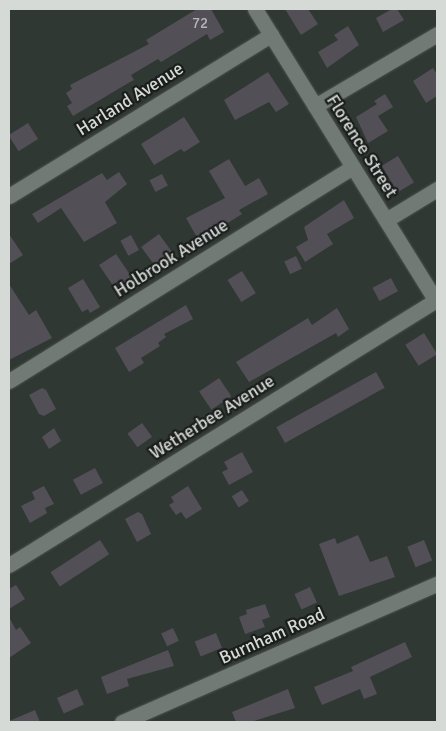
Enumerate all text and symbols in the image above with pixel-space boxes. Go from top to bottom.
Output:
house number: 72 [192,15,208,33]
street label: Harland Avenue [73,58,187,140]
street label: Florence Street [322,91,402,201]
street label: Holbrook Avenue [110,214,232,302]
street label: Wetherbee Avenue [146,370,278,464]
street label: Burnham Road [216,603,328,669]

